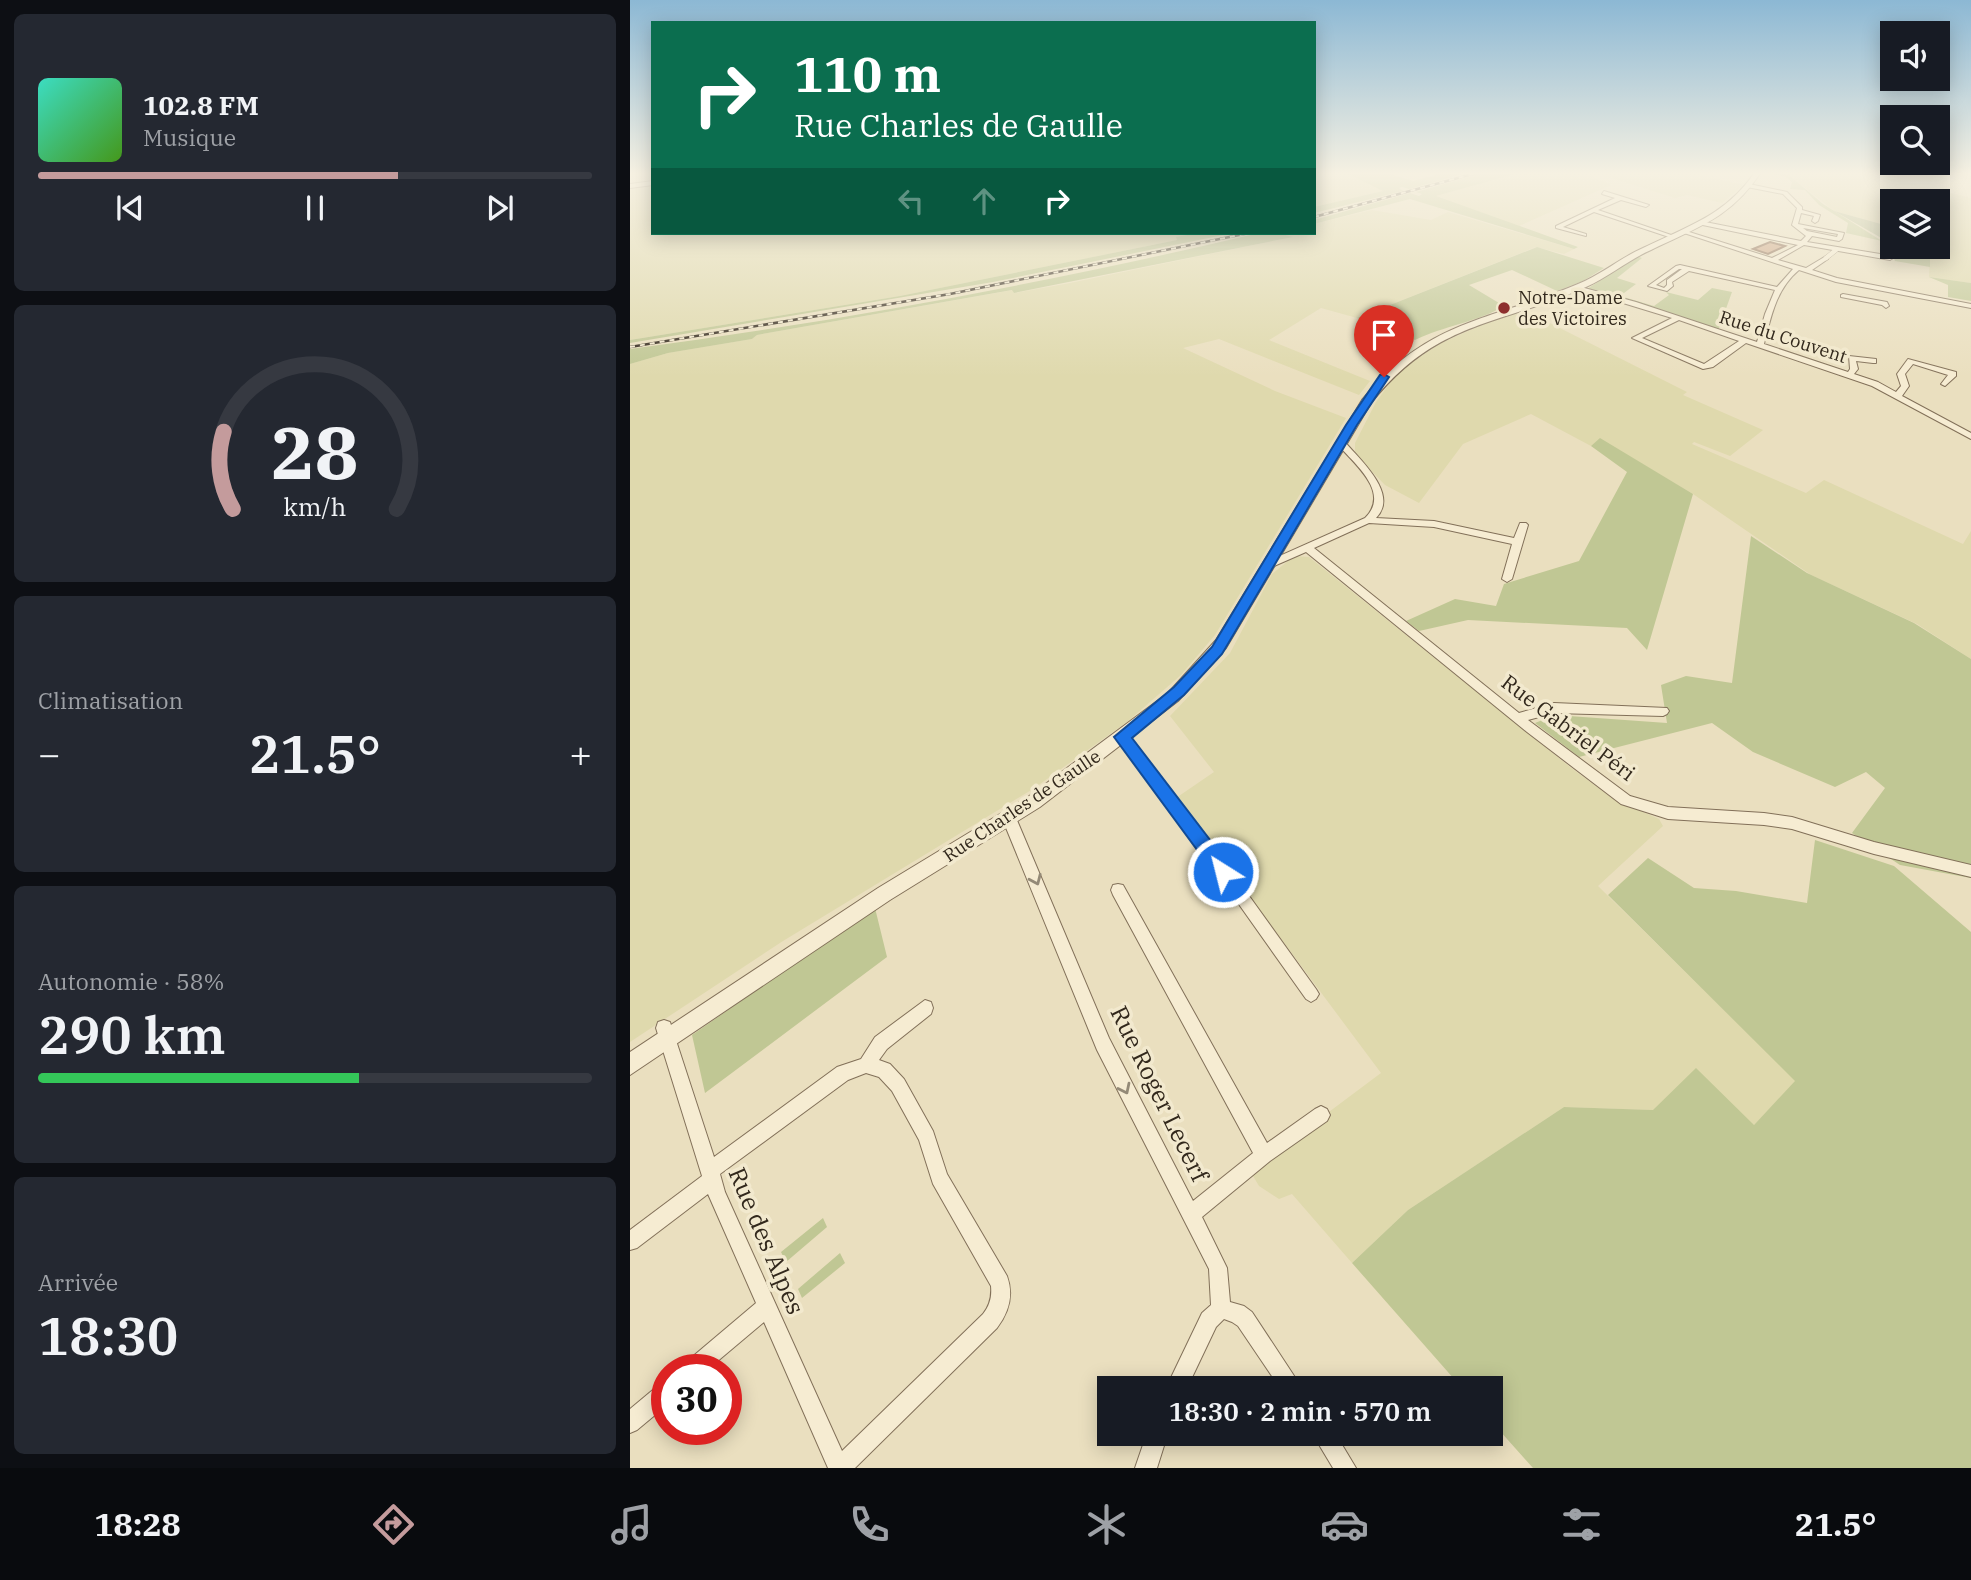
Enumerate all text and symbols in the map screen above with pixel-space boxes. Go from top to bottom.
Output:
map controls [1880,21,1950,259]
button: sound [1880,21,1950,91]
text: 110 m [794,42,941,105]
icon: right [679,49,770,140]
text: 102.8 FM [143,88,259,122]
text: Rue Charles de Gaulle [794,104,1123,146]
button: search [1880,105,1950,175]
text: Musique [143,122,236,152]
icon: left [892,182,930,220]
icon: ahead [965,182,1003,220]
icon: right [1038,182,1076,220]
icon: previous [111,189,149,227]
icon: pause [296,189,334,227]
icon: next [481,189,519,227]
button: layers [1880,189,1950,259]
place label: Notre-Dame des Victoires [1518,286,1627,330]
marker: Notre-Dame des Victoires [1496,300,1512,316]
pin [1354,305,1414,377]
street label: Rue du Couvent [1716,305,1850,368]
icon: arrive [1365,316,1403,354]
text: 28 [271,405,359,500]
text: km/h [283,490,347,523]
street label: Rue Gabriel Péri [1496,668,1641,787]
text: Climatisation [38,685,183,715]
text: 21.5° [249,720,381,787]
text: − [38,729,61,778]
text: + [569,729,592,778]
street label: Rue Charles de Gaulle [939,744,1105,867]
position arrow [1186,835,1260,909]
one-way arrow [1028,873,1042,885]
text: Autonomie · 58% [38,966,225,996]
street label: Rue Roger Lecerf [1103,1000,1217,1188]
text: 290 km [38,1001,226,1068]
one-way arrow [1117,1082,1131,1094]
street label: Rue des Alpes [722,1162,812,1319]
text: Arrivée [38,1267,118,1297]
text: 18:30 [38,1302,178,1369]
speed limit sign: 30 [651,1354,742,1445]
text: 18:30 · 2 min · 570 m [1169,1394,1431,1428]
icon: directions [369,1500,418,1549]
icon: music [607,1500,656,1549]
icon: phone [845,1500,894,1549]
icon: climate [1082,1500,1131,1549]
icon: car [1320,1500,1369,1549]
icon: filters [1557,1500,1606,1549]
text: 18:28 [94,1503,181,1545]
text: 21.5° [1795,1503,1877,1545]

